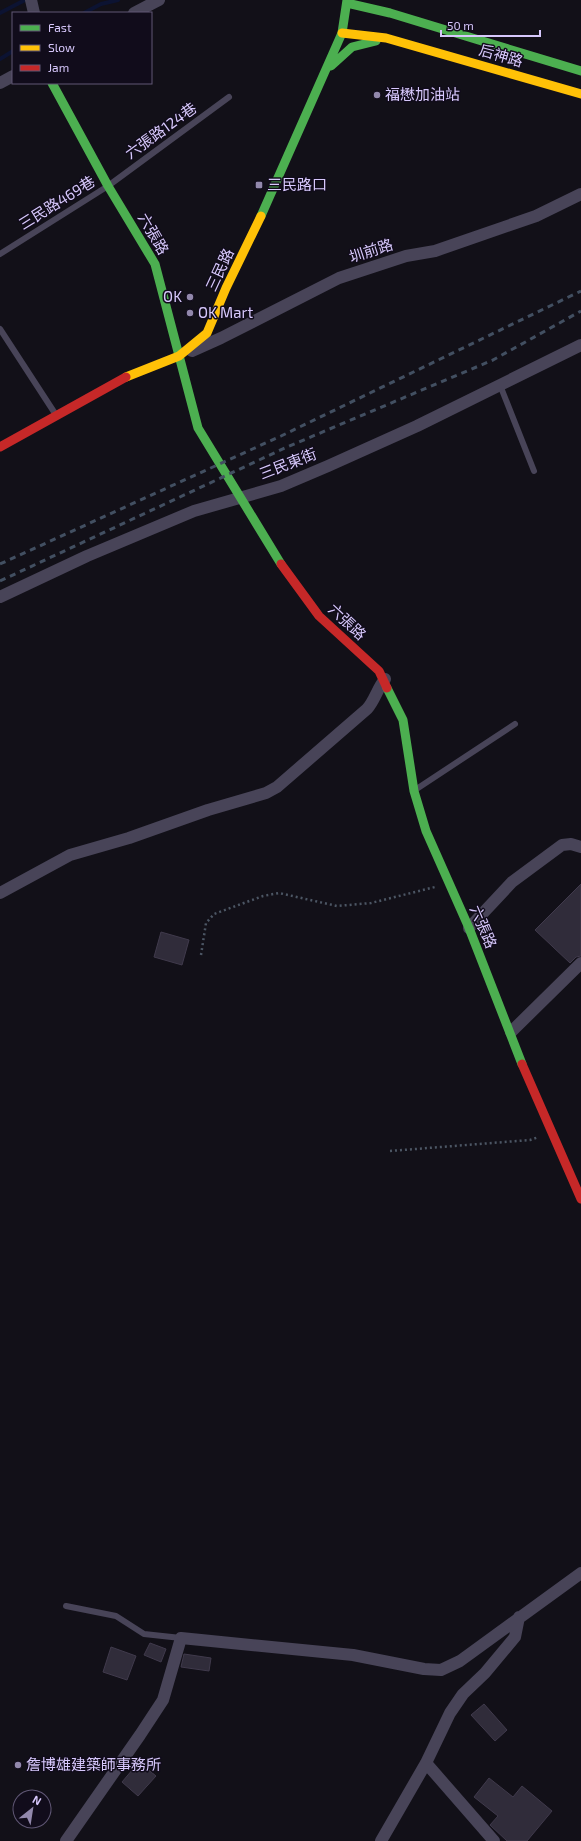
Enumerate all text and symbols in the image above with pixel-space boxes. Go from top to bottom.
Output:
legend [12,12,152,84]
scale bar [441,12,540,38]
text: 50 m [447,18,474,32]
text: Fast [48,20,72,34]
text: Slow [48,40,75,54]
street label: 后神路 [477,40,525,70]
text: Jam [48,60,69,74]
place label: 福懋加油站 [385,85,460,103]
marker: 福懋加油站 [372,90,382,100]
street label: 六張路124巷 [121,98,200,162]
street label: 三民路469巷 [15,172,98,233]
place label: 三民路口 [267,175,327,193]
marker: 三民路口 [254,180,264,190]
street label: 六張路 [135,210,173,257]
street label: 圳前路 [347,235,395,266]
street label: 三民路 [201,245,237,294]
place label: OK [163,287,182,305]
marker: OK [185,292,195,302]
place label: OK Mart [198,303,253,321]
marker: OK Mart [185,308,195,318]
street label: 三民東街 [256,444,319,482]
street label: 六張路 [325,599,370,643]
street label: 六張路 [467,902,501,951]
place label: 詹博雄建築師事務所 [26,1755,161,1773]
marker: 詹博雄建築師事務所 [13,1760,23,1770]
north arrow [12,1789,52,1829]
text: N [31,1792,44,1808]

